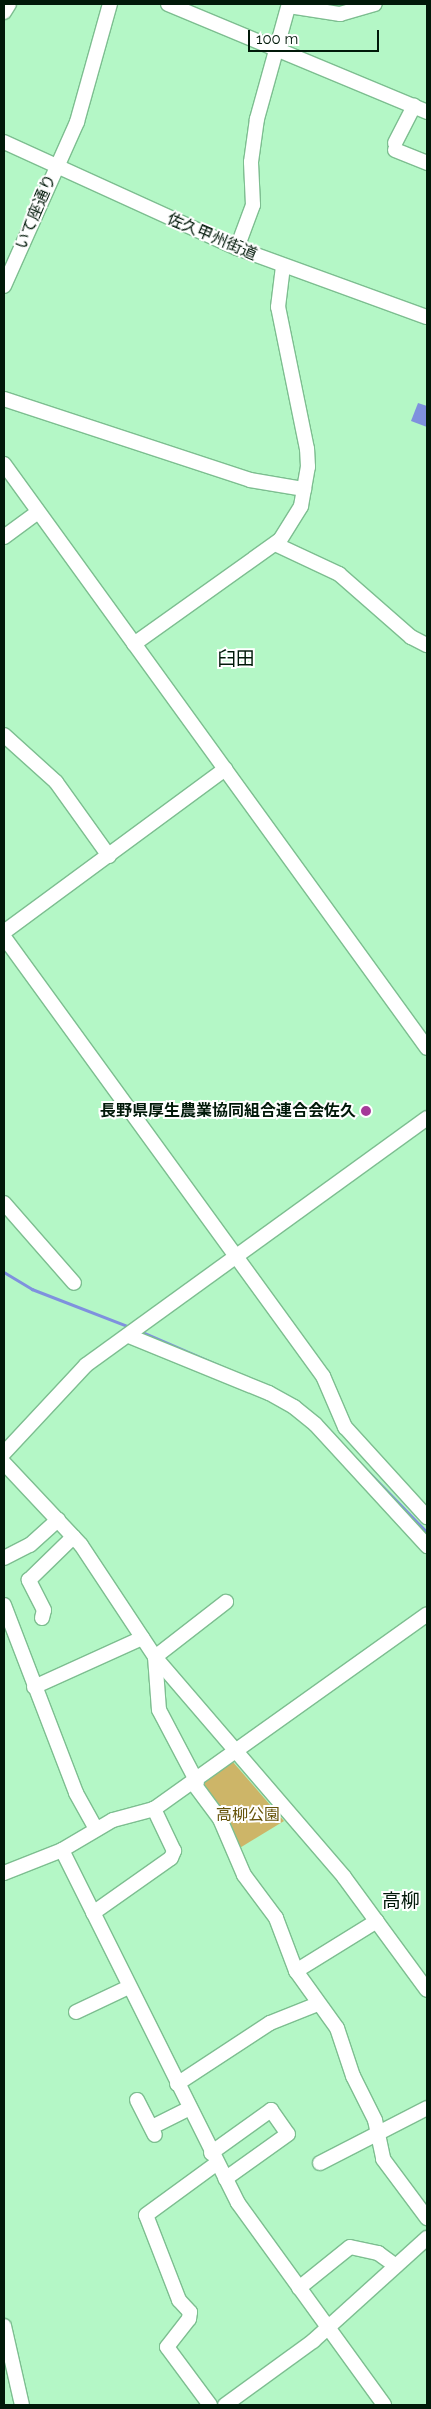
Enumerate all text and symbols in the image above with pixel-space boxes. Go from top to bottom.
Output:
scale bar [251,20,382,52]
text: 100 m [256,30,298,48]
street label: いて座通り [12,171,60,253]
street label: 佐久甲州街道 [164,209,260,265]
district label: 臼田 [217,648,255,670]
place label: 長野県厚生農業協同組合連合会佐久 [100,1101,356,1121]
marker: 長野県厚生農業協同組合連合会佐久 [360,1105,372,1117]
park label: 高柳公園 [216,1805,280,1825]
district label: 高柳 [382,1890,420,1912]

